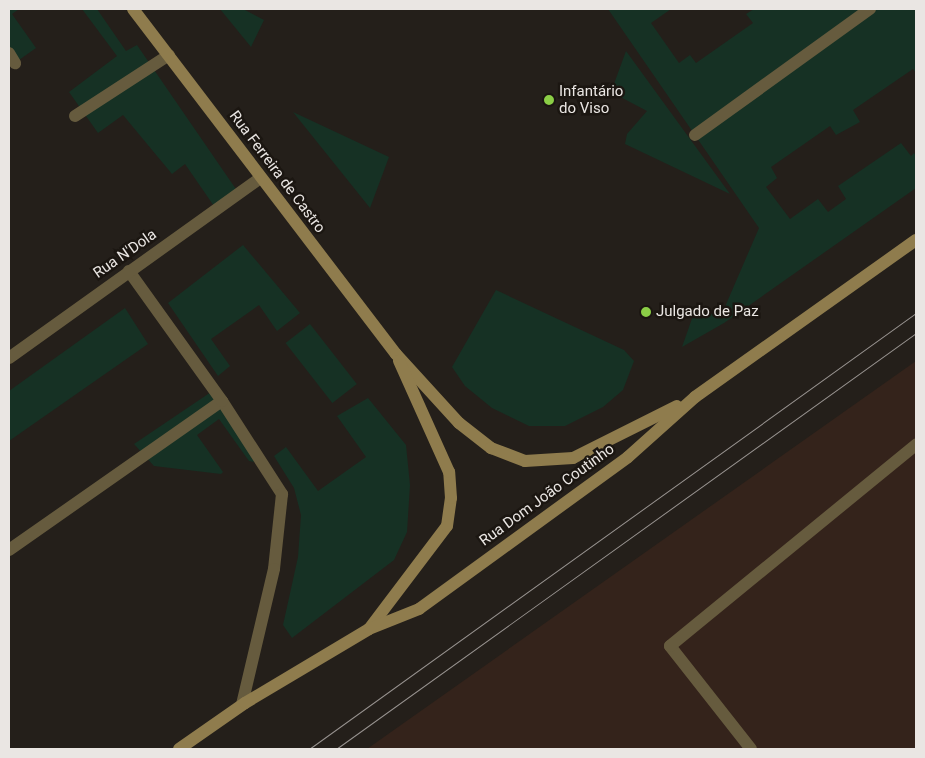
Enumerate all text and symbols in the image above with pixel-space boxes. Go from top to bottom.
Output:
place label: Infantário do Viso [559,82,623,117]
marker: Infantário do Viso [543,94,555,106]
street label: Rua Ferreira de Castro [225,107,329,237]
street label: Rua N'Dola [90,226,160,282]
place label: Julgado de Paz [656,303,759,321]
marker: Julgado de Paz [640,306,652,318]
street label: Rua Dom João Coutinho [476,440,618,550]

